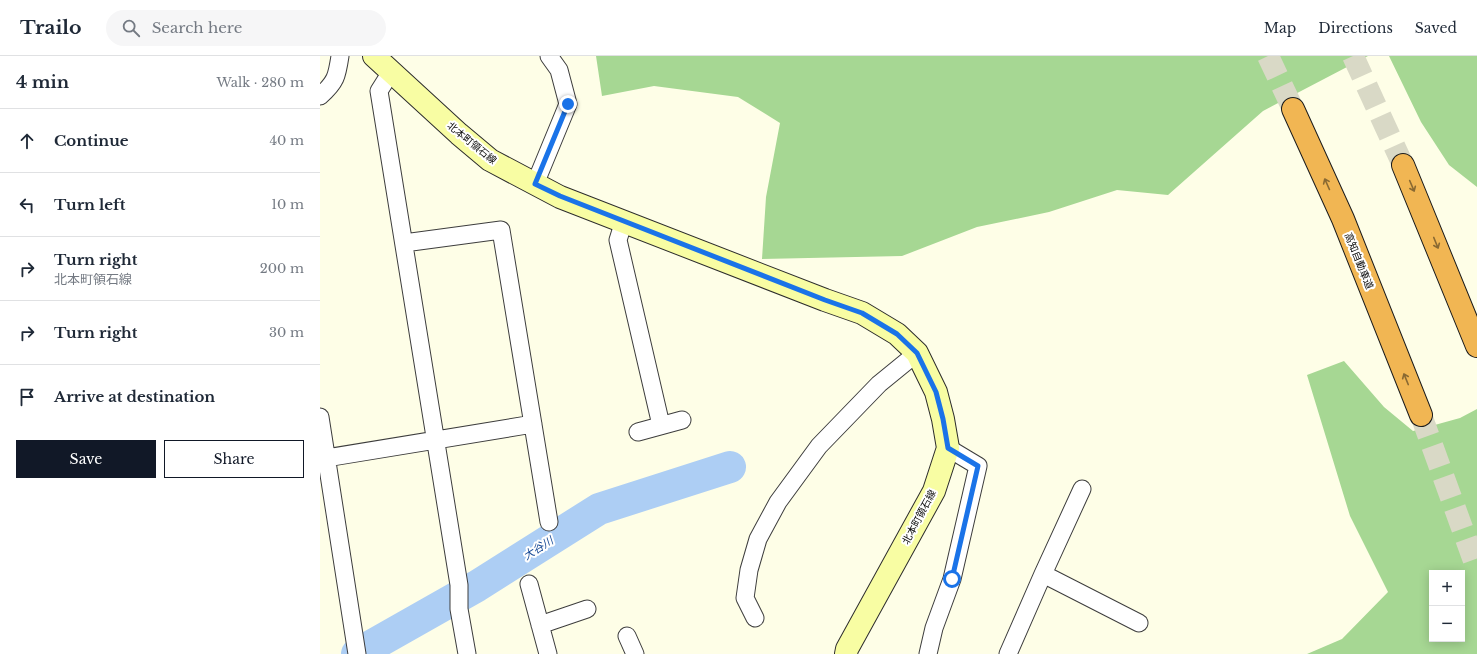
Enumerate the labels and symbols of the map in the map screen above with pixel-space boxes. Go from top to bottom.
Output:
route end [559,95,577,113]
street label: 北本町領石線 [445,119,499,167]
one-way arrow [1322,178,1330,190]
one-way arrow [1409,180,1416,192]
street label: 高知自動車道 [1342,231,1376,291]
one-way arrow [1432,237,1440,249]
one-way arrow [1402,373,1410,385]
street label: 北本町領石線 [899,487,939,547]
water label: 大谷川 [520,533,557,563]
route start [943,570,961,588]

